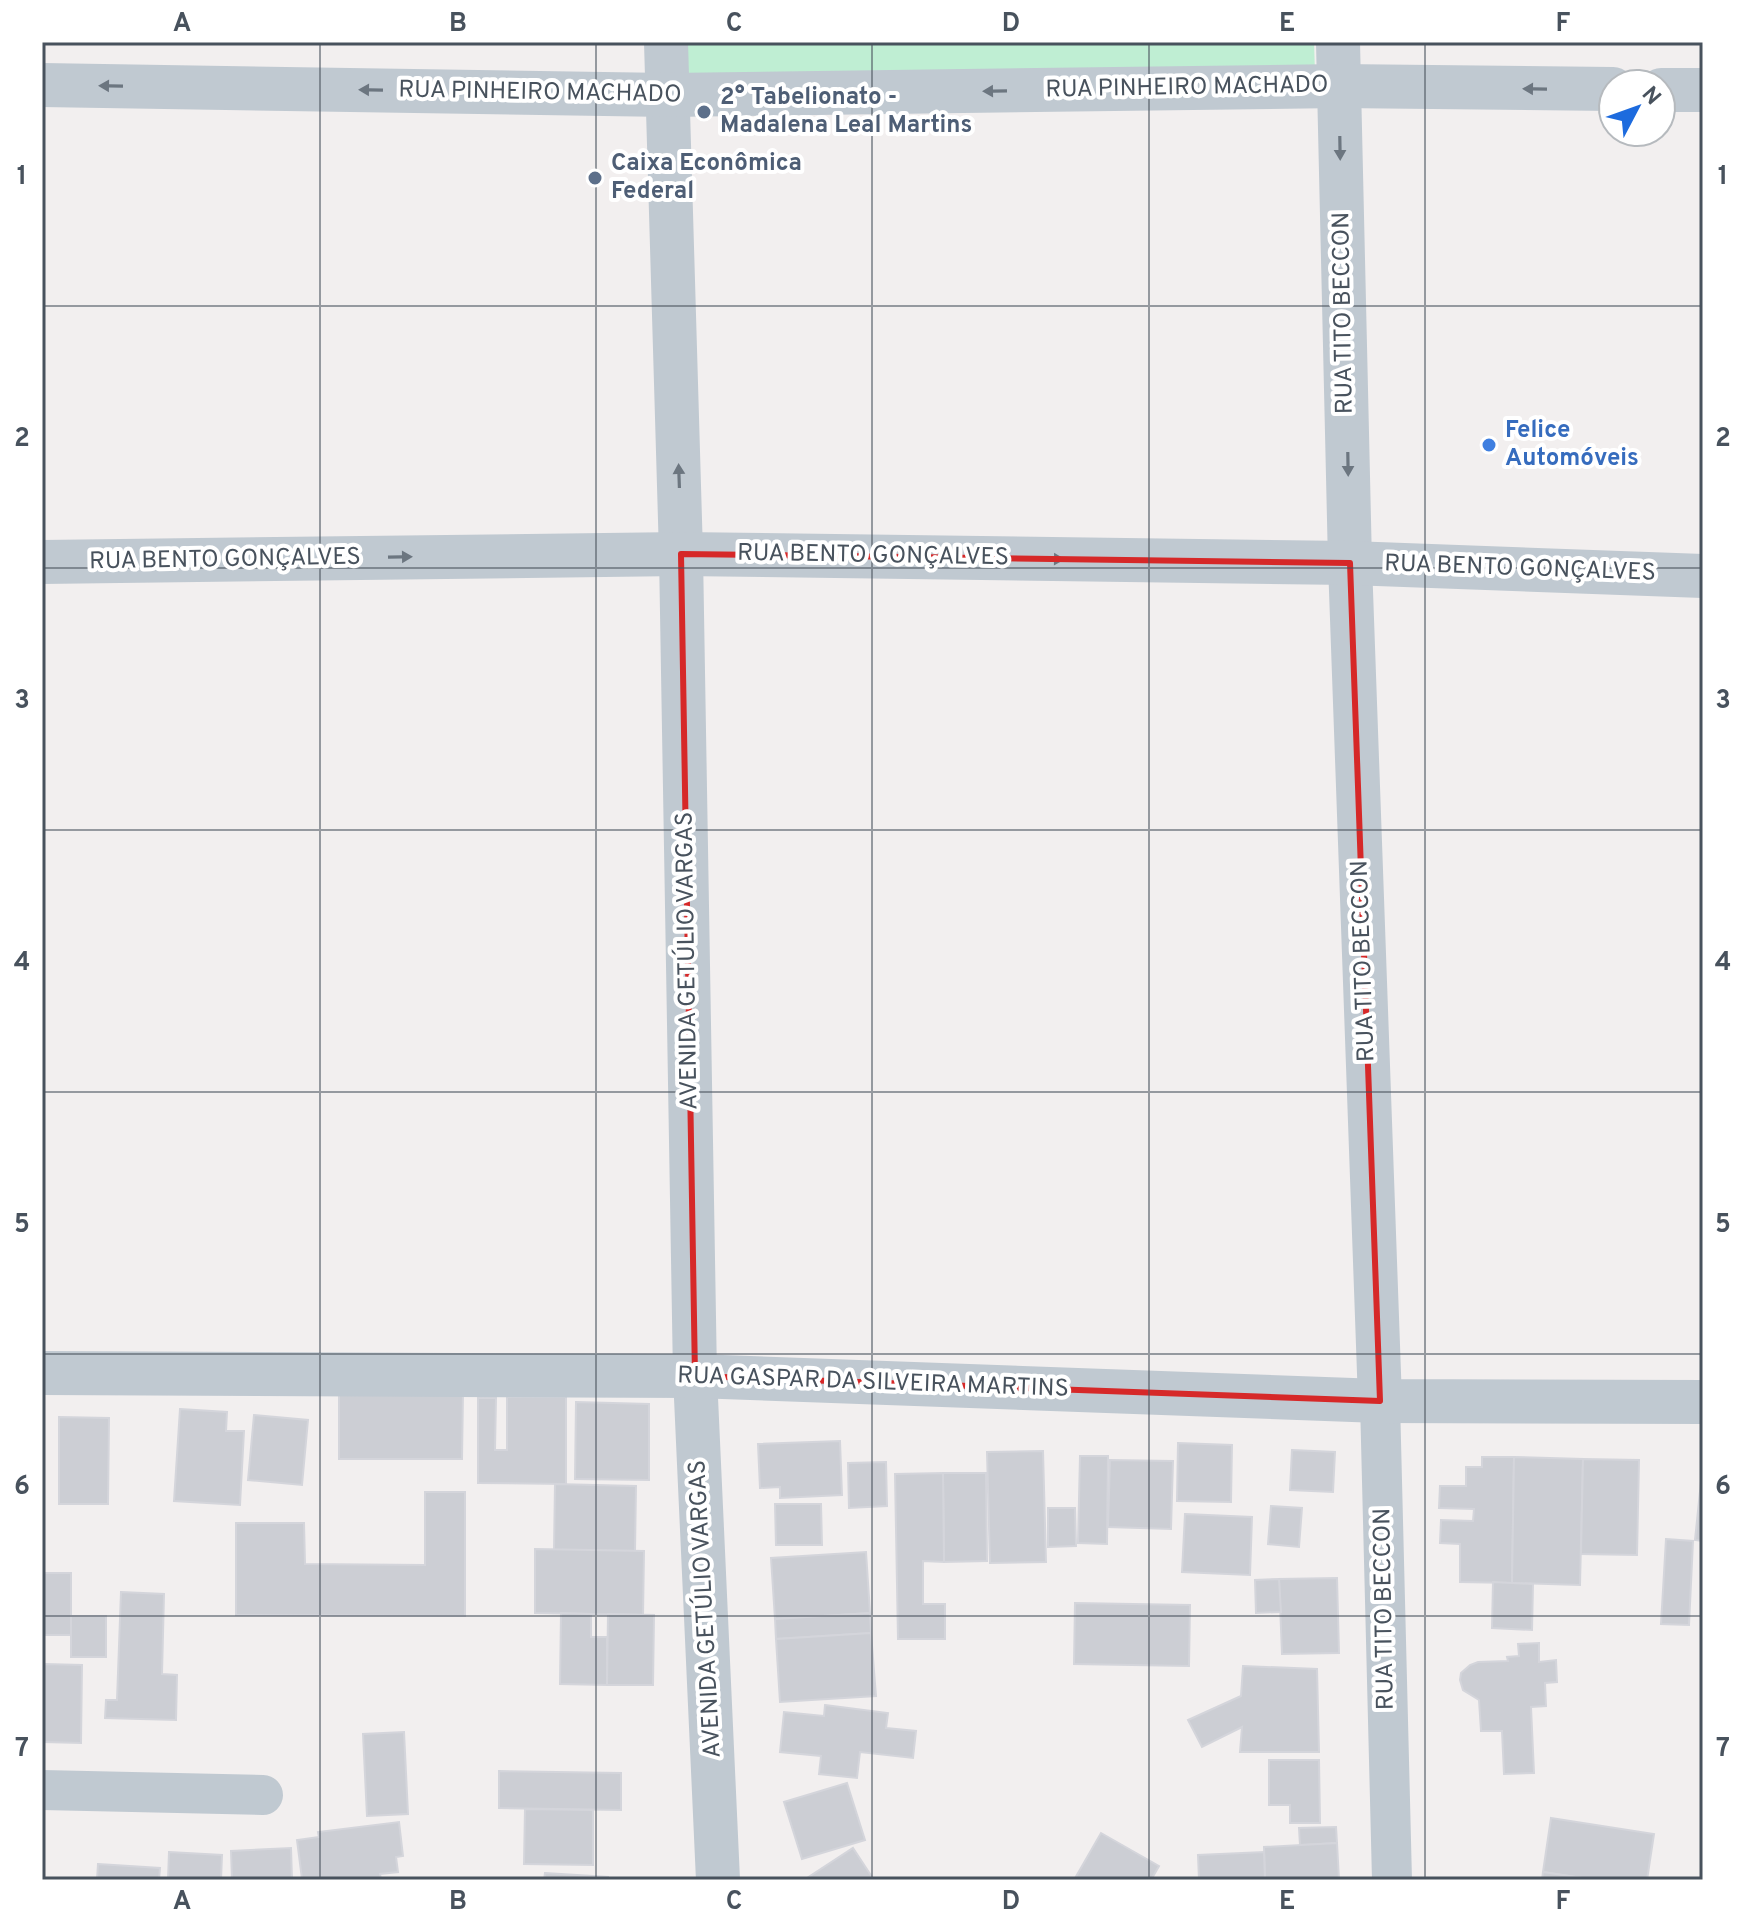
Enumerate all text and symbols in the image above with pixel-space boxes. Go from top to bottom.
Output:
text: A [173,8,191,41]
text: B [449,8,467,41]
text: C [726,8,742,41]
text: D [1002,8,1020,41]
text: E [1279,8,1295,41]
text: F [1556,8,1571,41]
north arrow [1597,68,1677,148]
street label: RUA PINHEIRO MACHADO [1045,71,1329,105]
street label: RUA PINHEIRO MACHADO [398,76,682,110]
one-way arrow [98,80,123,92]
one-way arrow [1522,82,1547,95]
text: N [1635,82,1666,111]
place label: 2° Tabelionato - Madalena Leal Martins [720,83,972,141]
one-way arrow [358,84,383,97]
one-way arrow [982,85,1007,97]
marker: 2° Tabelionato - Madalena Leal Martins [695,103,713,121]
one-way arrow [1334,136,1347,161]
place label: Caixa Econômica Federal [611,149,802,207]
text: 1 [17,161,27,194]
text: 1 [1718,161,1728,194]
marker: Caixa Econômica Federal [586,169,604,187]
street label: RUA TITO BECCON [1327,212,1361,414]
place label: Felice Automóveis [1505,416,1639,474]
text: 2 [14,423,30,456]
text: 2 [1715,423,1731,456]
marker: Felice Automóveis [1480,436,1498,454]
one-way arrow [1341,452,1354,477]
one-way arrow [673,463,685,488]
street label: RUA BENTO GONÇALVES [737,539,1009,573]
street label: RUA BENTO GONÇALVES [89,543,361,577]
street label: RUA BENTO GONÇALVES [1384,549,1656,589]
one-way arrow [388,551,413,564]
one-way arrow [1040,553,1065,565]
text: 3 [14,685,30,718]
text: 3 [1715,685,1731,718]
street label: AVENIDA GETÚLIO VARGAS [668,812,706,1110]
street label: RUA TITO BECCON [1345,859,1383,1063]
text: 4 [14,947,30,980]
text: 4 [1715,947,1731,980]
text: 5 [14,1209,30,1242]
text: 5 [1715,1209,1731,1242]
street label: RUA GASPAR DA SILVEIRA MARTINS [677,1361,1069,1405]
street label: AVENIDA GETÚLIO VARGAS [681,1459,729,1759]
text: 6 [14,1471,30,1504]
text: 6 [1715,1471,1731,1504]
street label: RUA TITO BECCON [1368,1508,1402,1710]
text: 7 [15,1733,29,1766]
text: 7 [1716,1733,1730,1766]
text: A [173,1886,191,1919]
text: B [449,1886,467,1919]
text: C [726,1886,742,1919]
text: D [1002,1886,1020,1919]
text: E [1279,1886,1295,1919]
text: F [1556,1886,1571,1919]

